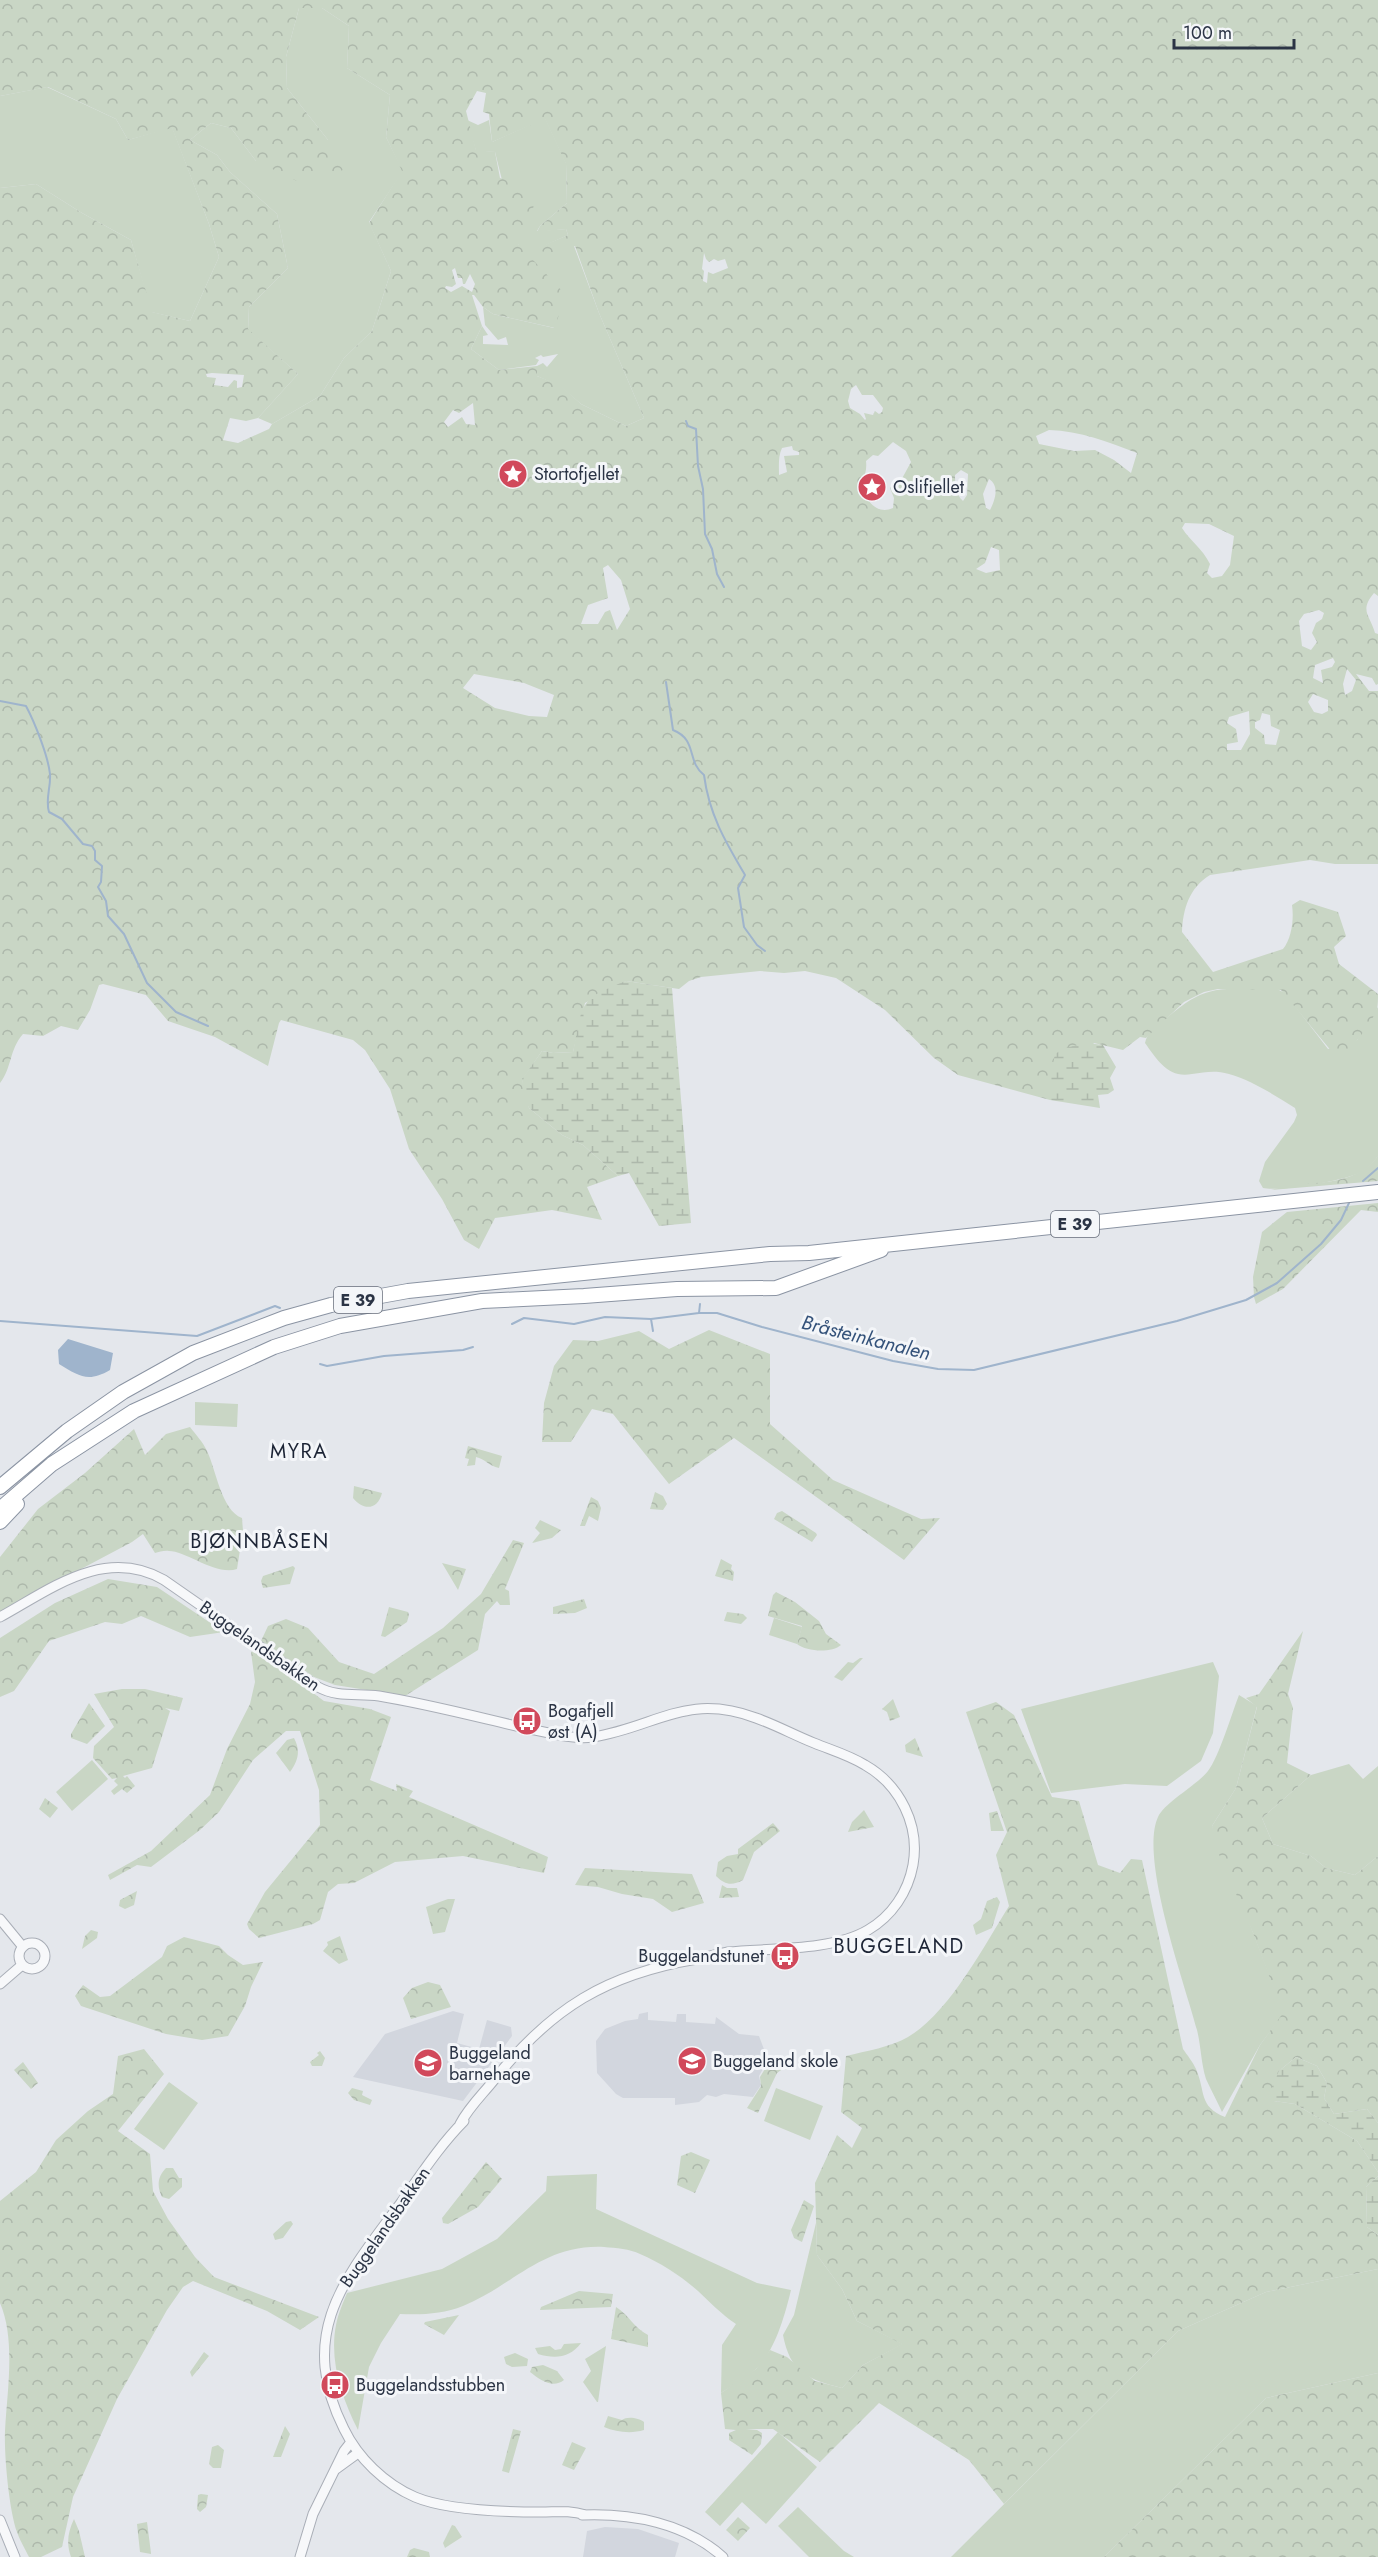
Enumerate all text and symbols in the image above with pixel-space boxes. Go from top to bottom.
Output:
scale bar [1174,12,1294,50]
text: 100 m [1183,20,1232,46]
place icon: Stortofjellet [497,458,529,490]
place label: Stortofjellet [534,461,620,487]
place icon: Oslifjellet [856,471,888,503]
place label: Oslifjellet [893,474,965,500]
road number: E 39 [1051,1211,1099,1237]
road number: E 39 [334,1287,382,1313]
water label: Bråsteinkanalen [799,1308,933,1368]
district label: MYRA [270,1437,328,1466]
district label: BJØNNBÅSEN [190,1527,330,1556]
street label: Buggelandsbakken [194,1595,326,1697]
place label: Bogafjell øst (A) [548,1698,614,1745]
bus stop icon: Bogafjell øst (A) [511,1705,543,1737]
district label: BUGGELAND [833,1932,965,1961]
bus stop icon: Buggelandstunet [769,1940,801,1972]
place label: Buggelandstunet [638,1943,765,1969]
place label: Buggeland barnehage [449,2040,531,2087]
school or university icon: Buggeland skole [676,2045,708,2077]
school or university icon: Buggeland barnehage [412,2047,444,2079]
place label: Buggeland skole [713,2048,838,2074]
street label: Buggelandsbakken [334,2161,436,2293]
bus stop icon: Buggelandsstubben [319,2369,351,2401]
place label: Buggelandsstubben [356,2372,505,2398]

